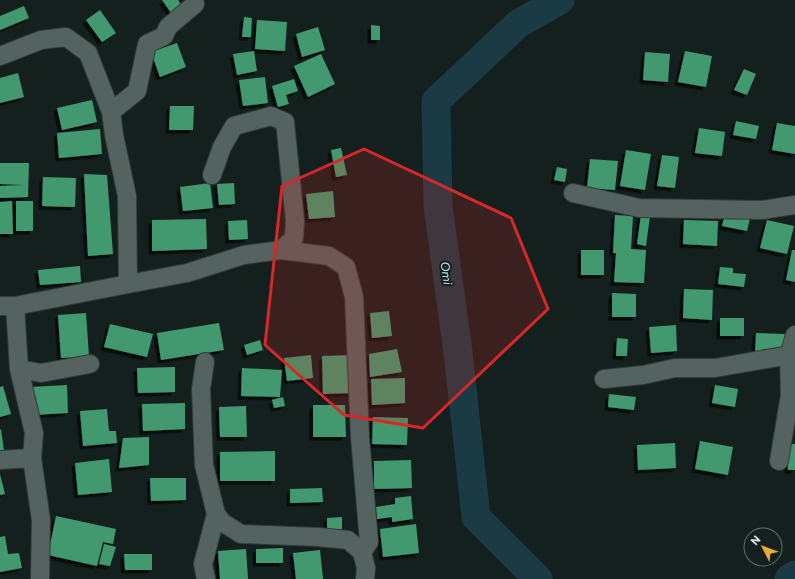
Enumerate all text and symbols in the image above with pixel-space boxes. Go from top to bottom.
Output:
water label: Omi [438,260,456,286]
north arrow [743,527,783,567]
text: N [748,533,763,547]

